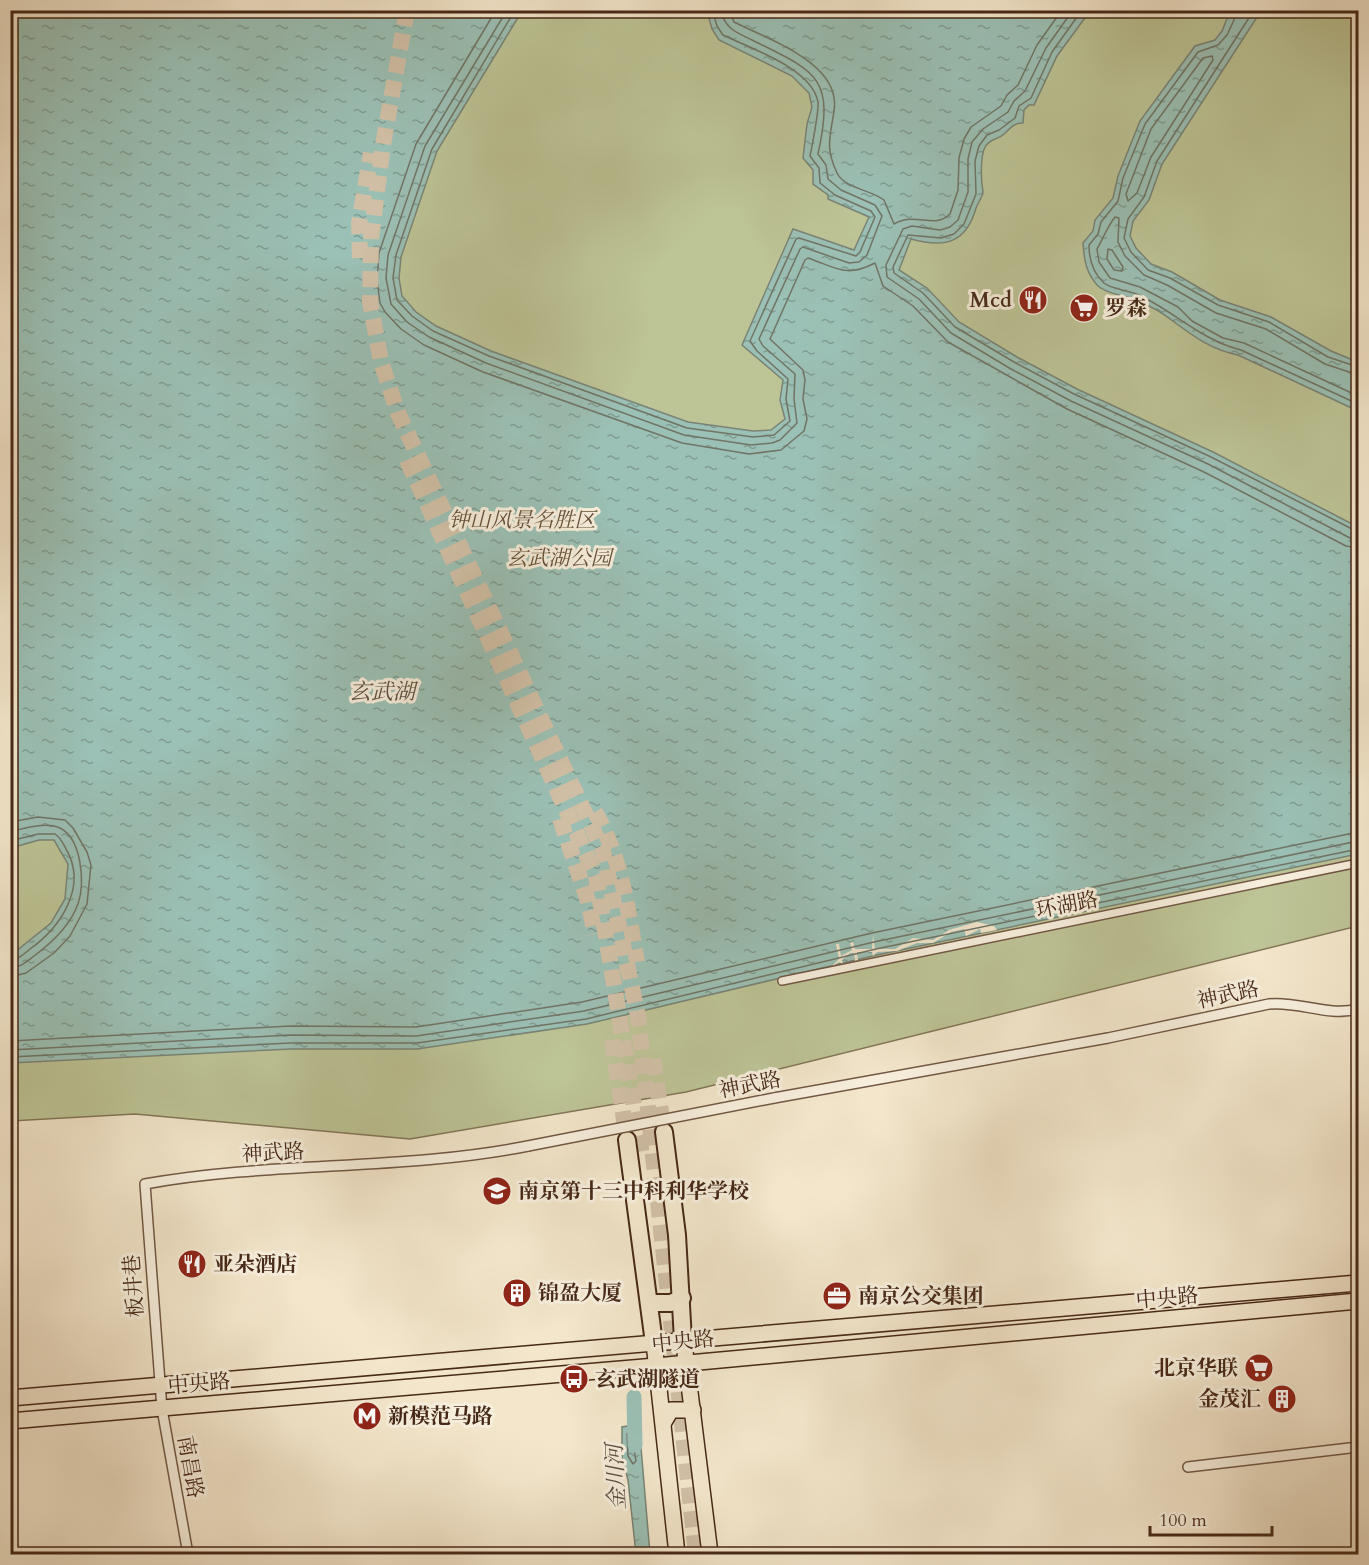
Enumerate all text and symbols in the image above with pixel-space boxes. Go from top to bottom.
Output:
restaurant icon: Mcd [1017,284,1049,316]
place label: Mcd [970,286,1012,315]
supermarket icon: 罗森 [1068,292,1100,324]
place label: 罗森 [1105,294,1147,323]
park label: 钟山风景名胜区 [449,506,598,535]
park label: 玄武湖公园 [507,544,614,573]
water label: 玄武湖 [349,677,419,707]
street label: 环湖路 [1033,885,1101,925]
street label: 神武路 [1194,974,1262,1016]
street label: 神武路 [716,1065,784,1105]
street label: 神武路 [241,1137,305,1169]
school or university icon: 南京第十三中科利华学校 [481,1175,513,1207]
place label: 南京第十三中科利华学校 [518,1177,749,1206]
restaurant icon: 亚朵酒店 [176,1248,208,1280]
place label: 亚朵酒店 [213,1250,297,1279]
street label: 板井巷 [117,1254,151,1318]
building icon: 锦盈大厦 [501,1277,533,1309]
place label: 锦盈大厦 [538,1279,622,1308]
office icon: 南京公交集团 [821,1280,853,1312]
street label: 中央路 [1134,1281,1200,1315]
place label: 南京公交集团 [858,1282,984,1311]
street label: 中央路 [650,1324,716,1360]
supermarket icon: 北京华联 [1243,1352,1275,1384]
place label: 北京华联 [1154,1354,1238,1383]
bus stop icon: 玄武湖隧道 [558,1363,590,1395]
place label: 玄武湖隧道 [595,1365,700,1394]
street label: 中央路 [166,1367,232,1401]
building icon: 金茂汇 [1266,1383,1298,1415]
place label: 金茂汇 [1198,1385,1261,1414]
metro station icon: 新模范马路 [351,1400,383,1432]
place label: 新模范马路 [388,1402,493,1431]
street label: 南昌路 [170,1433,210,1501]
water label: 金川河 [599,1439,633,1511]
scale bar [1150,1499,1272,1537]
text: 100 m [1159,1508,1207,1533]

